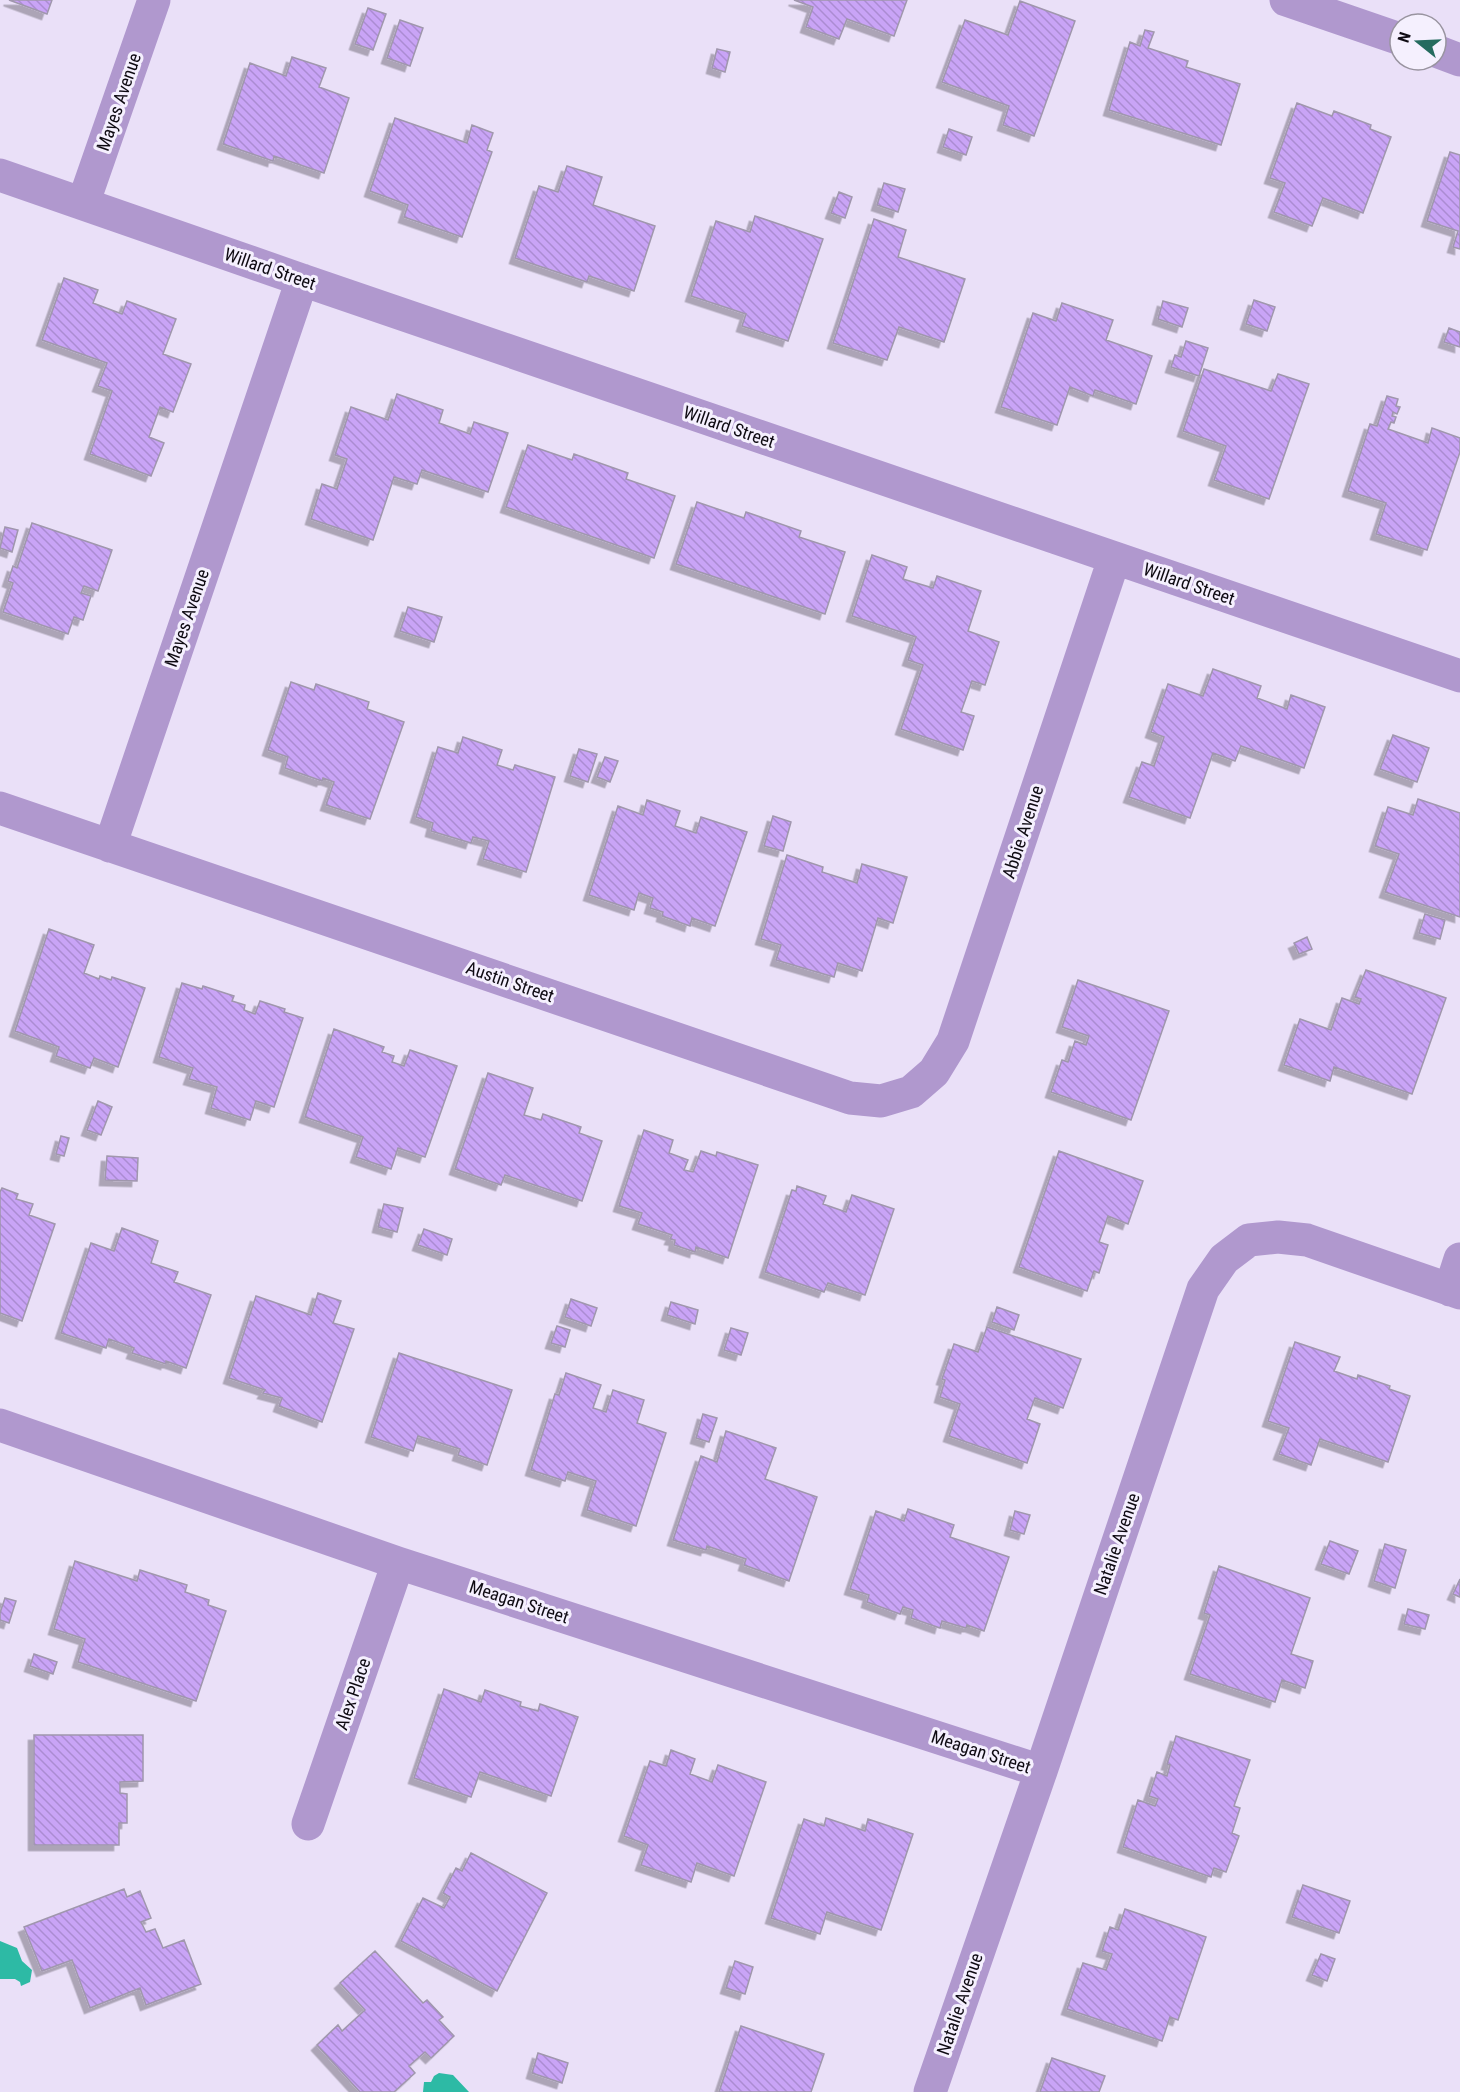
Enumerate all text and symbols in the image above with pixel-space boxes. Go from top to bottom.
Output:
north arrow [1388,12,1448,72]
text: N [1394,30,1415,45]
street label: Mayes Avenue [92,50,145,154]
street label: Willard Street [222,243,319,294]
street label: Willard Street [681,401,778,452]
street label: Willard Street [1141,558,1238,609]
street label: Mayes Avenue [160,566,213,670]
street label: Abbie Avenue [998,783,1047,881]
street label: Austin Street [463,957,557,1006]
street label: Natalie Avenue [1089,1490,1144,1598]
street label: Meagan Street [467,1576,571,1627]
street label: Alex Place [330,1655,375,1732]
street label: Meagan Street [929,1726,1033,1777]
street label: Natalie Avenue [932,1950,987,2058]

